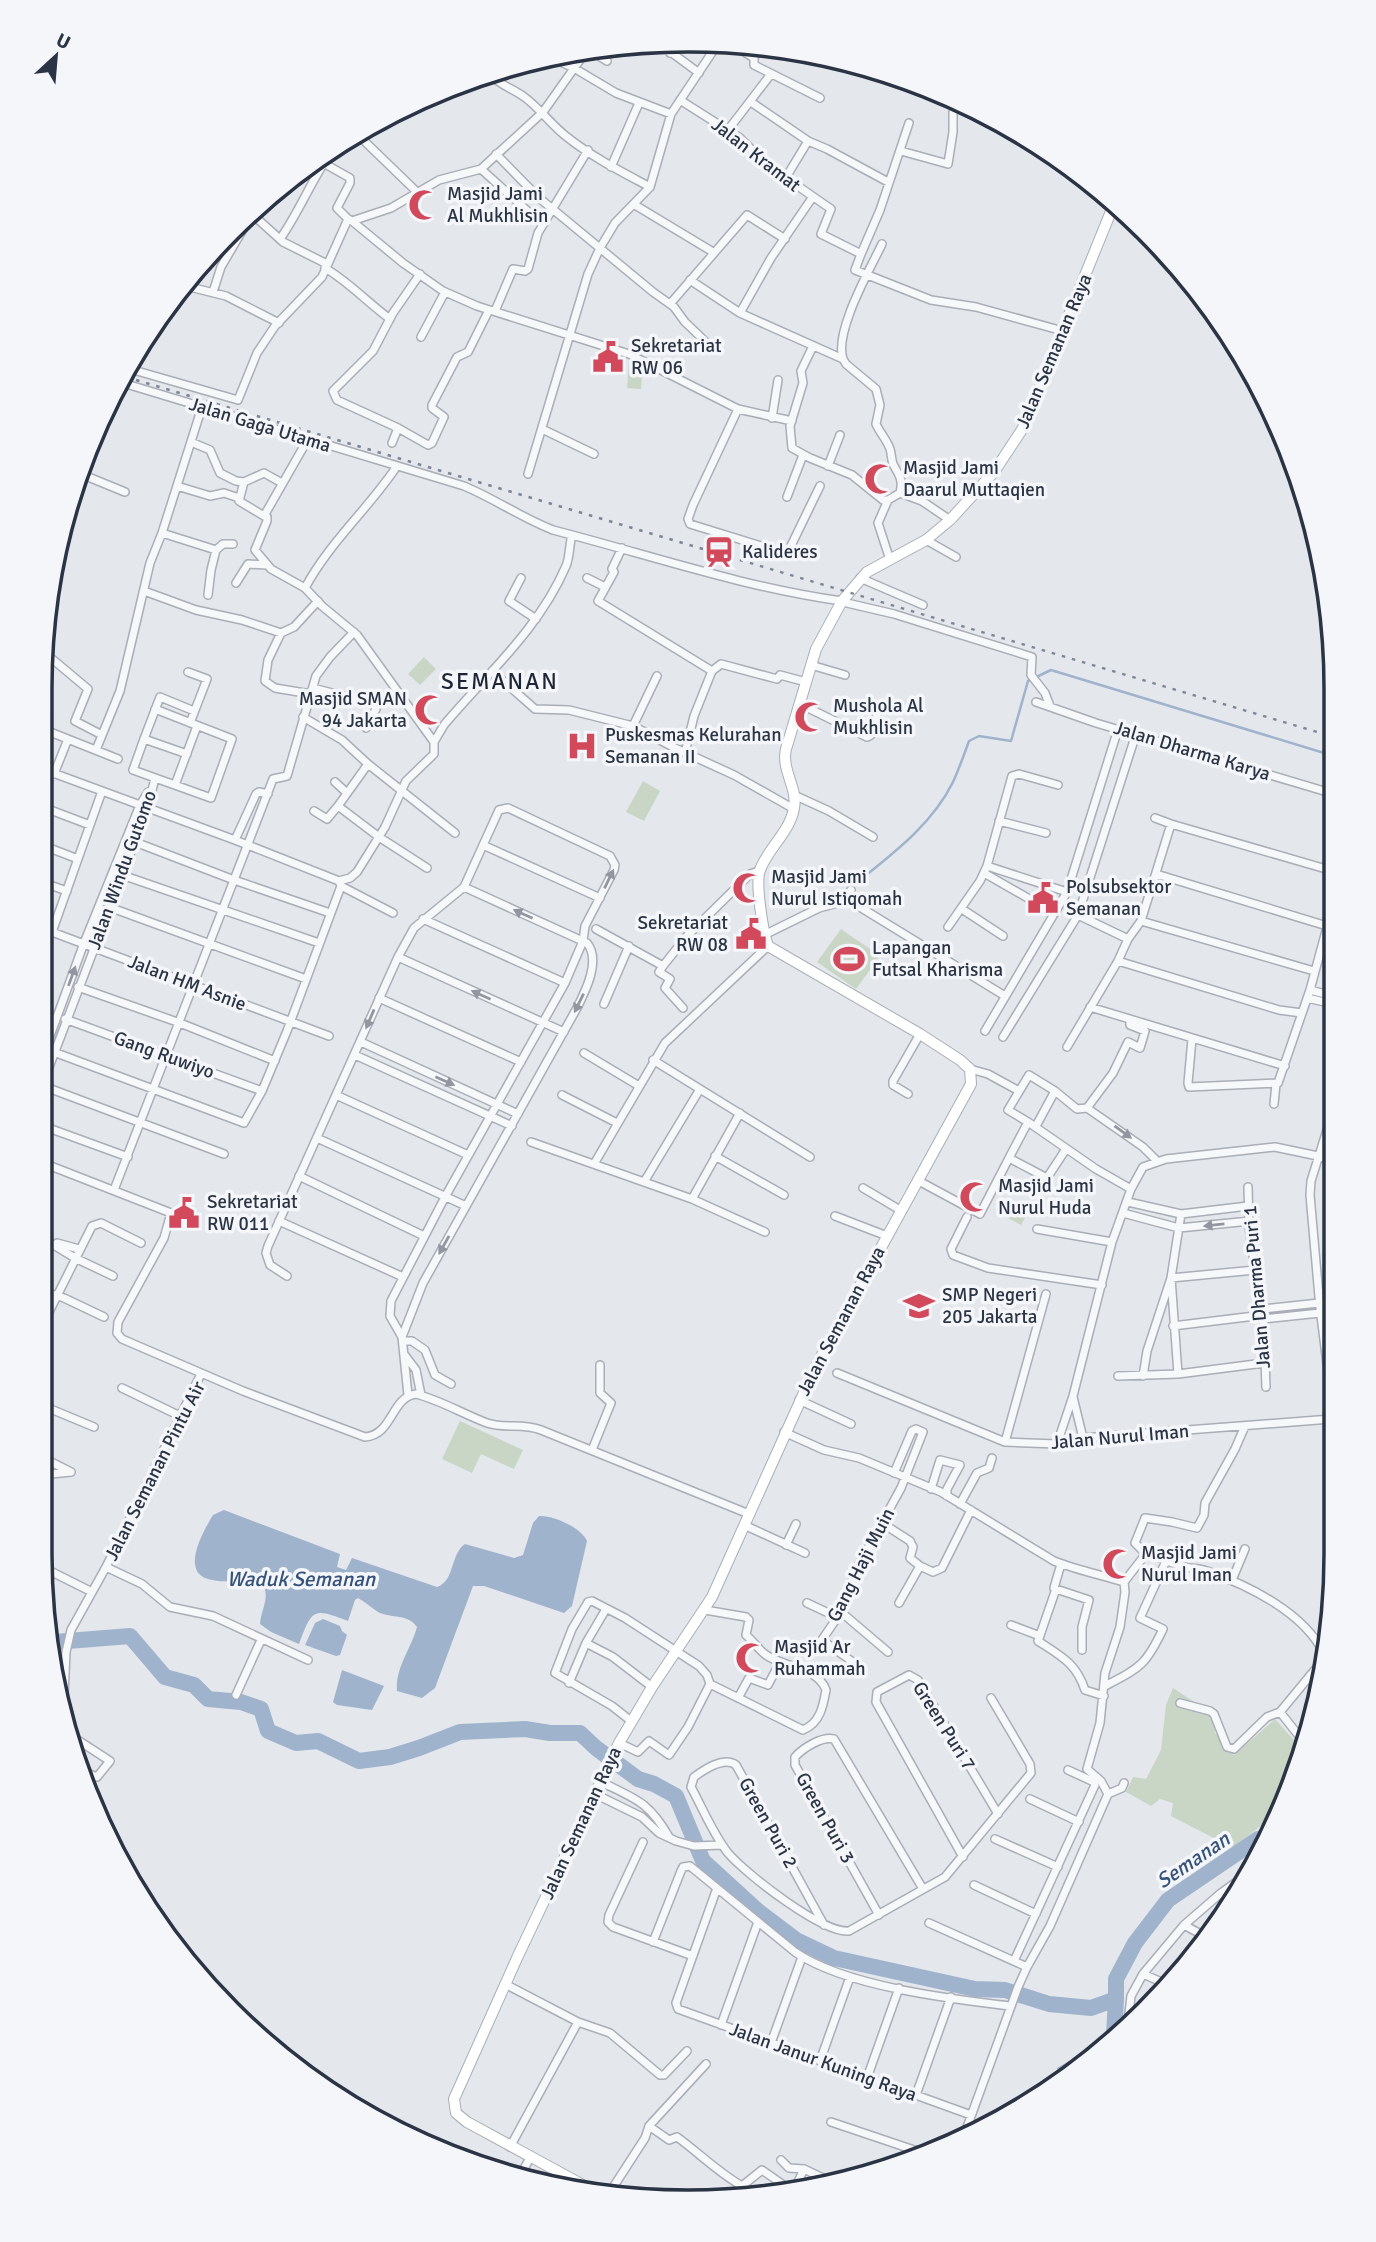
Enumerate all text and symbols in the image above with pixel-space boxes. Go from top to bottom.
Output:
north arrow [21,21,91,91]
text: U [52,28,74,55]
street label: Jalan Kramat [707,113,806,197]
place label: Masjid Jami Al Mukhlisin [447,182,548,228]
mosque icon: Masjid Jami Al Mukhlisin [407,188,441,222]
street label: Jalan Semanan Raya [1011,270,1097,432]
place label: Sekretariat RW 06 [631,334,722,380]
public building icon: Sekretariat RW 06 [591,340,625,374]
street label: Jalan Gaga Utama [186,392,334,458]
place label: Masjid Jami Daarul Muttaqien [903,456,1045,502]
mosque icon: Masjid Jami Daarul Muttaqien [863,462,897,496]
station icon: Kalideres [702,535,736,569]
place label: Kalideres [742,540,818,564]
district label: SEMANAN [441,667,559,696]
place label: Masjid SMAN 94 Jakarta [299,687,407,733]
mosque icon: Masjid SMAN 94 Jakarta [413,693,447,727]
place label: Mushola Al Mukhlisin [833,694,924,740]
mosque icon: Mushola Al Mukhlisin [793,700,827,734]
street label: Jalan Dharma Karya [1111,716,1273,786]
place label: Puskesmas Kelurahan Semanan II [605,723,782,769]
hospital icon: Puskesmas Kelurahan Semanan II [565,729,599,763]
street label: Jalan Windu Gutomo [82,787,162,953]
place label: Masjid Jami Nurul Istiqomah [771,865,902,911]
one-way arrow [604,869,615,889]
mosque icon: Masjid Jami Nurul Istiqomah [731,871,765,905]
place label: Polsubsektor Semanan [1066,875,1171,921]
public building icon: Polsubsektor Semanan [1026,881,1060,915]
one-way arrow [513,908,534,919]
place label: Sekretariat RW 08 [637,911,728,957]
public building icon: Sekretariat RW 08 [734,917,768,951]
place label: Lapangan Futsal Kharisma [872,936,1003,982]
sports icon: Lapangan Futsal Kharisma [832,942,866,976]
street label: Jalan HM Asnie [124,949,250,1017]
one-way arrow [67,965,78,986]
one-way arrow [471,989,492,1000]
one-way arrow [574,993,585,1013]
one-way arrow [365,1009,376,1030]
street label: Gang Ruwiyo [110,1026,218,1084]
one-way arrow [435,1075,455,1087]
one-way arrow [1114,1125,1132,1139]
place label: Masjid Jami Nurul Huda [998,1174,1094,1220]
mosque icon: Masjid Jami Nurul Huda [958,1180,992,1214]
place label: Sekretariat RW 011 [207,1190,298,1236]
public building icon: Sekretariat RW 011 [167,1196,201,1230]
street label: Jalan Dharma Puri 1 [1238,1205,1276,1369]
one-way arrow [1203,1219,1225,1230]
one-way arrow [438,1235,450,1254]
street label: Jalan Semanan Raya [791,1242,891,1400]
place label: SMP Negeri 205 Jakarta [942,1283,1037,1329]
school or university icon: SMP Negeri 205 Jakarta [902,1289,936,1323]
street label: Jalan Semanan Pintu Air [99,1377,211,1565]
street label: Jalan Nurul Iman [1050,1419,1190,1455]
street label: Gang Haji Muin [822,1504,900,1626]
place label: Masjid Jami Nurul Iman [1141,1541,1237,1587]
mosque icon: Masjid Jami Nurul Iman [1101,1547,1135,1581]
water label: Waduk Semanan [227,1566,376,1592]
place label: Masjid Ar Ruhammah [774,1635,866,1681]
mosque icon: Masjid Ar Ruhammah [734,1641,768,1675]
street label: Green Puri 7 [907,1677,981,1775]
street label: Jalan Semanan Raya [535,1743,627,1903]
street label: Green Puri 3 [790,1768,860,1868]
street label: Green Puri 2 [733,1773,803,1873]
water label: Semanan [1151,1826,1235,1894]
street label: Jalan Janur Kuning Raya [726,2017,920,2107]

